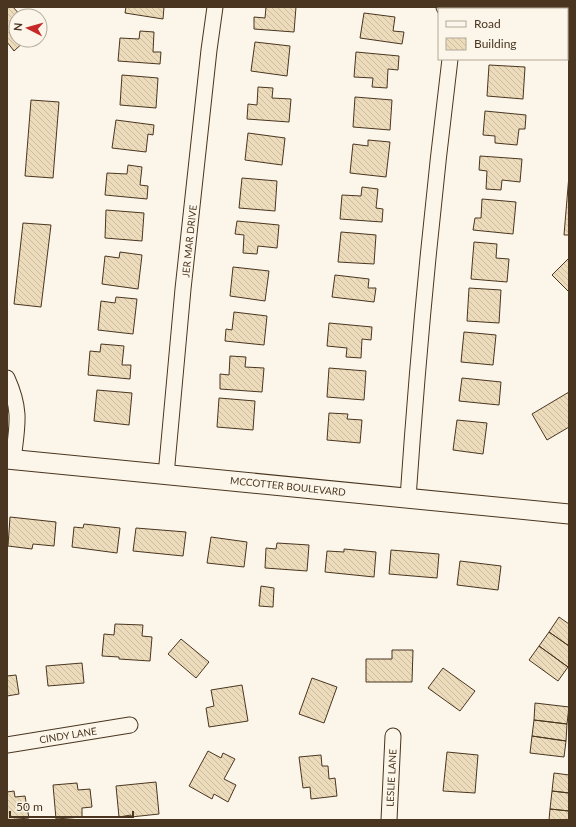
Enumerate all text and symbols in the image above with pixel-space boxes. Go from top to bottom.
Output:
north arrow [8,8,48,48]
legend [438,8,568,60]
text: Road [474,16,501,31]
text: N [11,22,24,32]
text: Building [474,36,517,51]
street label: JER MAR DRIVE [179,204,199,278]
street label: MCCOTTER BOULEVARD [230,474,347,498]
street label: CINDY LANE [38,724,98,745]
street label: LESLIE LANE [383,749,399,807]
scale bar [10,793,133,819]
text: 50 m [16,799,43,814]

